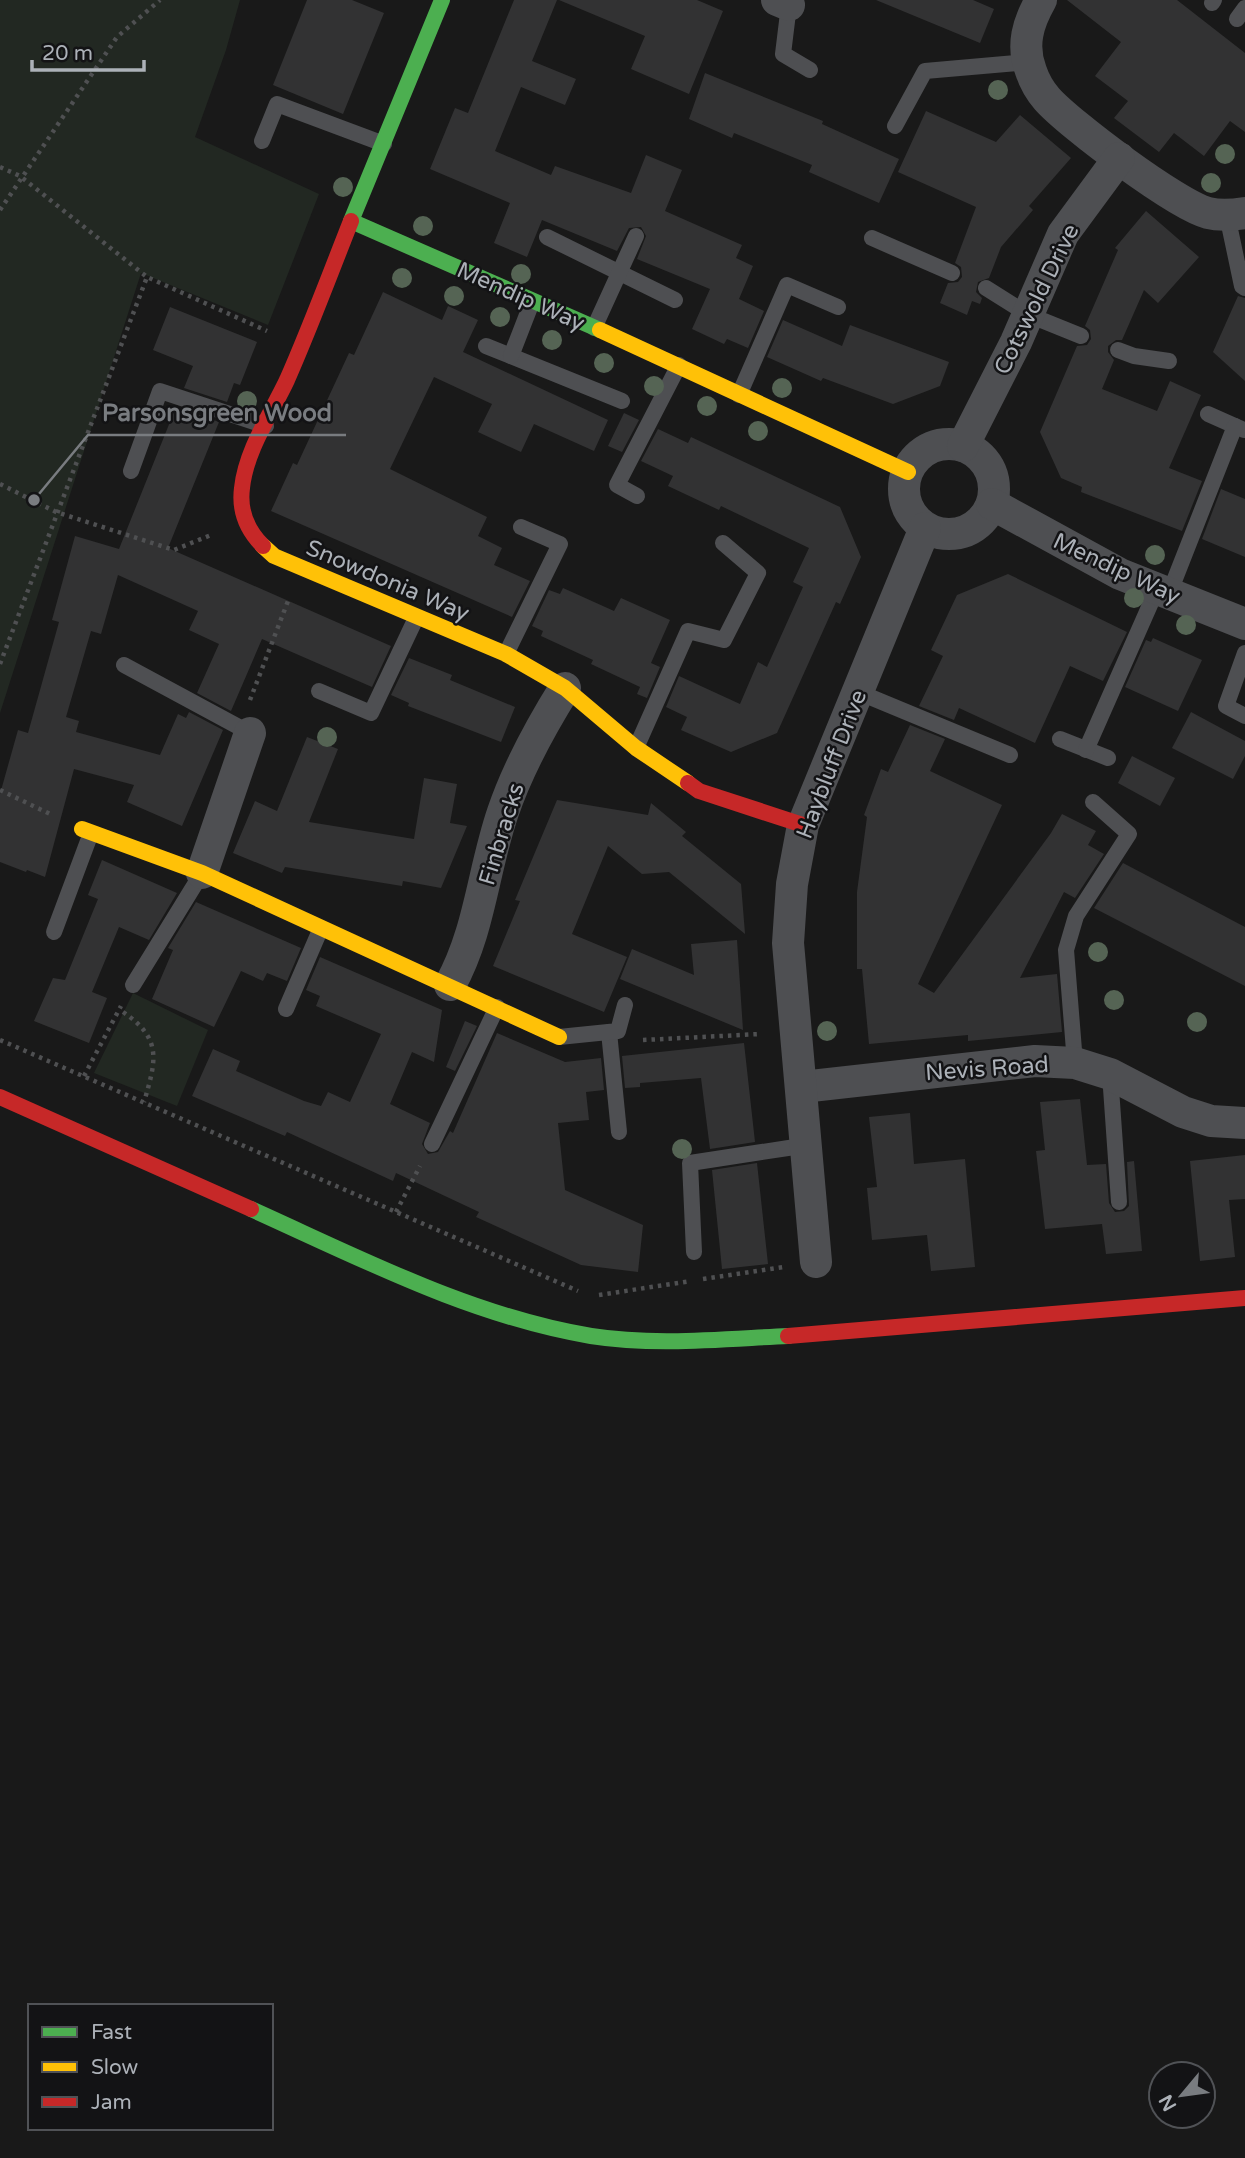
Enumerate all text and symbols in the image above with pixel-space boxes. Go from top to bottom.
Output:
scale bar [32,28,144,72]
text: 20 m [42,41,93,66]
street label: Cotswold Drive [988,220,1085,379]
street label: Mendip Way [452,256,589,338]
callout: Parsonsgreen Wood [88,390,346,435]
text: Parsonsgreen Wood [102,399,332,428]
street label: Mendip Way [1049,527,1185,611]
street label: Snowdonia Way [302,534,473,628]
street label: Haybluff Drive [791,686,873,843]
street label: Finbracks [473,780,531,889]
street label: Nevis Road [924,1051,1050,1087]
legend [28,2004,273,2130]
text: Fast [91,2020,132,2045]
text: Slow [91,2055,139,2080]
north arrow [1147,2060,1217,2130]
text: Jam [91,2090,132,2115]
text: N [1155,2091,1181,2115]

